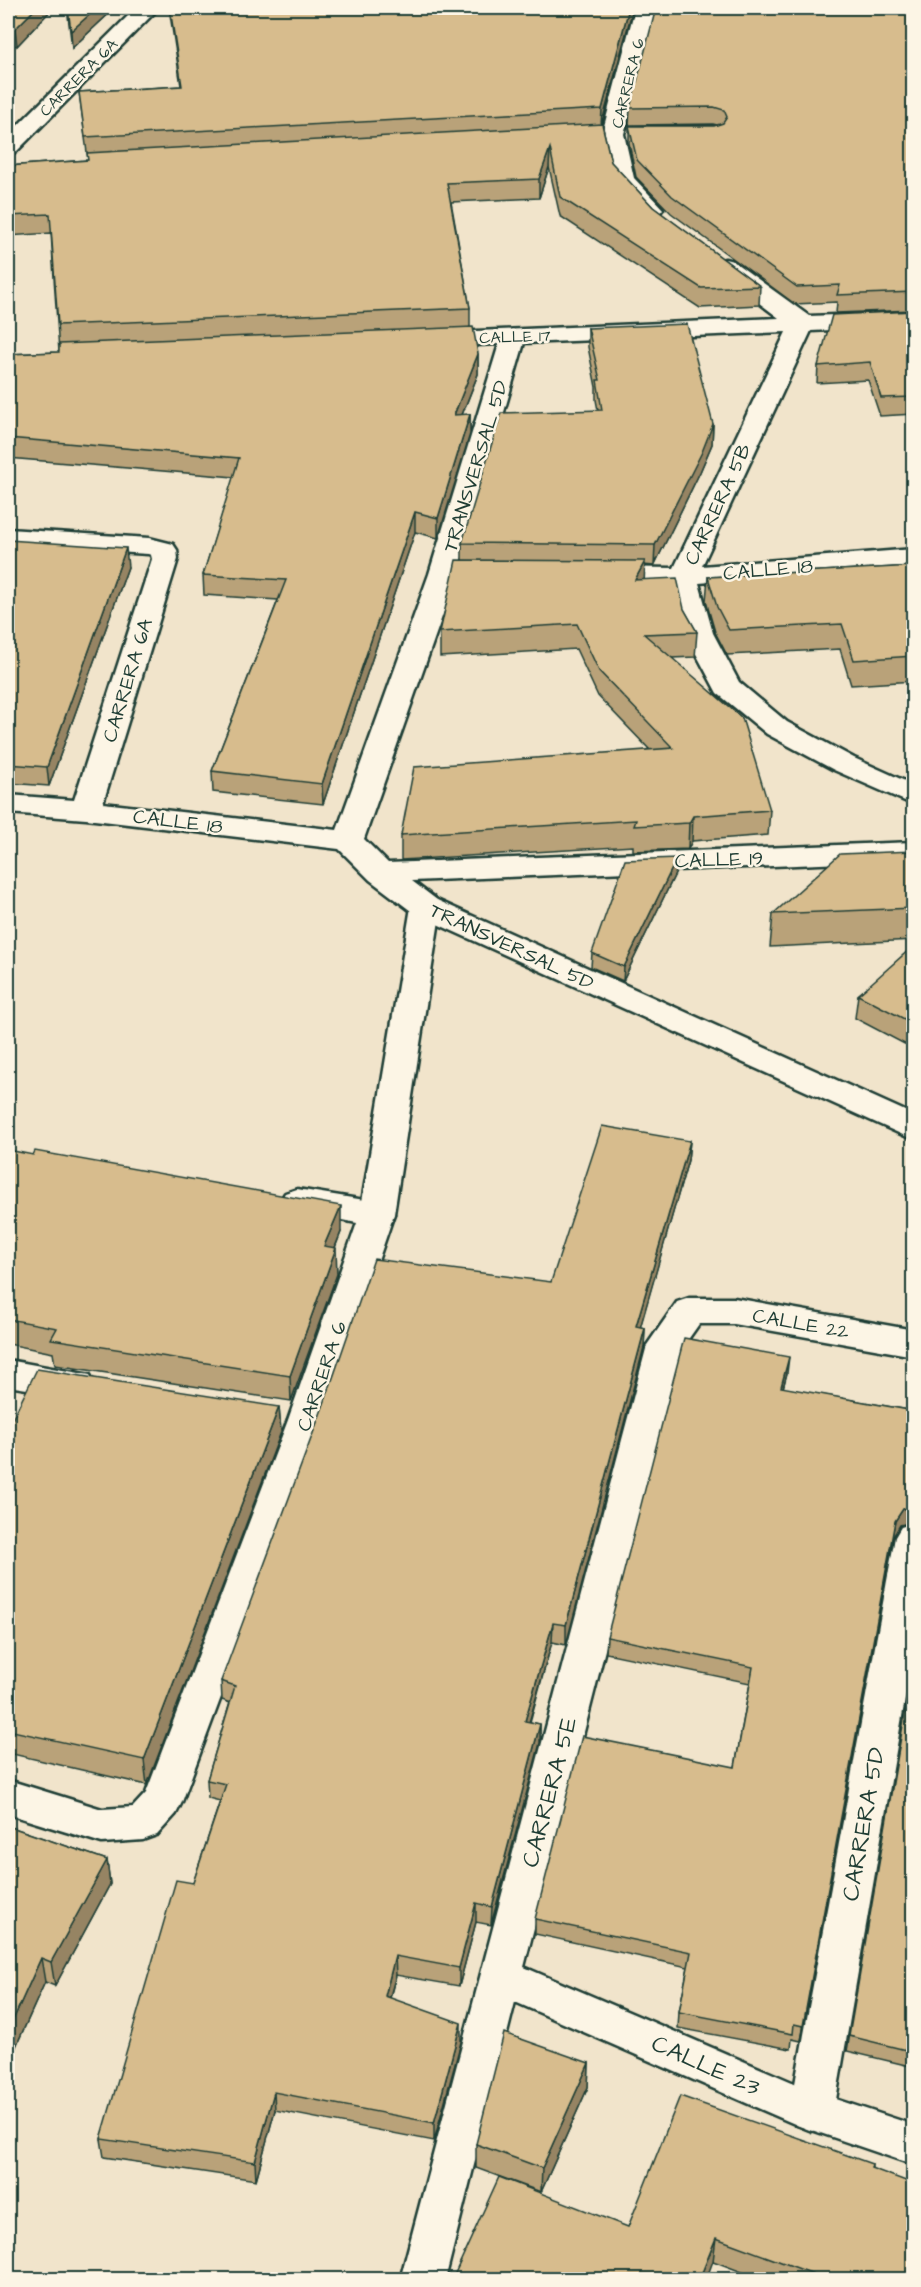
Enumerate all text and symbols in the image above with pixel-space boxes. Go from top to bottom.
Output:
street label: CARRERA 6A [35,34,123,122]
street label: CARRERA 6 [606,36,650,131]
street label: CALLE 17 [479,325,551,349]
street label: TRANSVERSAL 5D [437,377,515,556]
street label: CARRERA 5B [678,439,758,570]
street label: CALLE 18 [722,552,814,588]
street label: CARRERA 6A [96,615,160,745]
street label: CALLE 18 [131,803,224,841]
street label: CALLE 19 [674,844,764,876]
street label: TRANSVERSAL 5D [425,897,598,997]
street label: CALLE 22 [750,1302,852,1346]
street label: CARRERA 6 [290,1317,354,1435]
street label: CARRERA 5E [514,1713,586,1871]
street label: CARRERA 5D [834,1745,894,1904]
street label: CALLE 23 [646,2027,765,2105]

